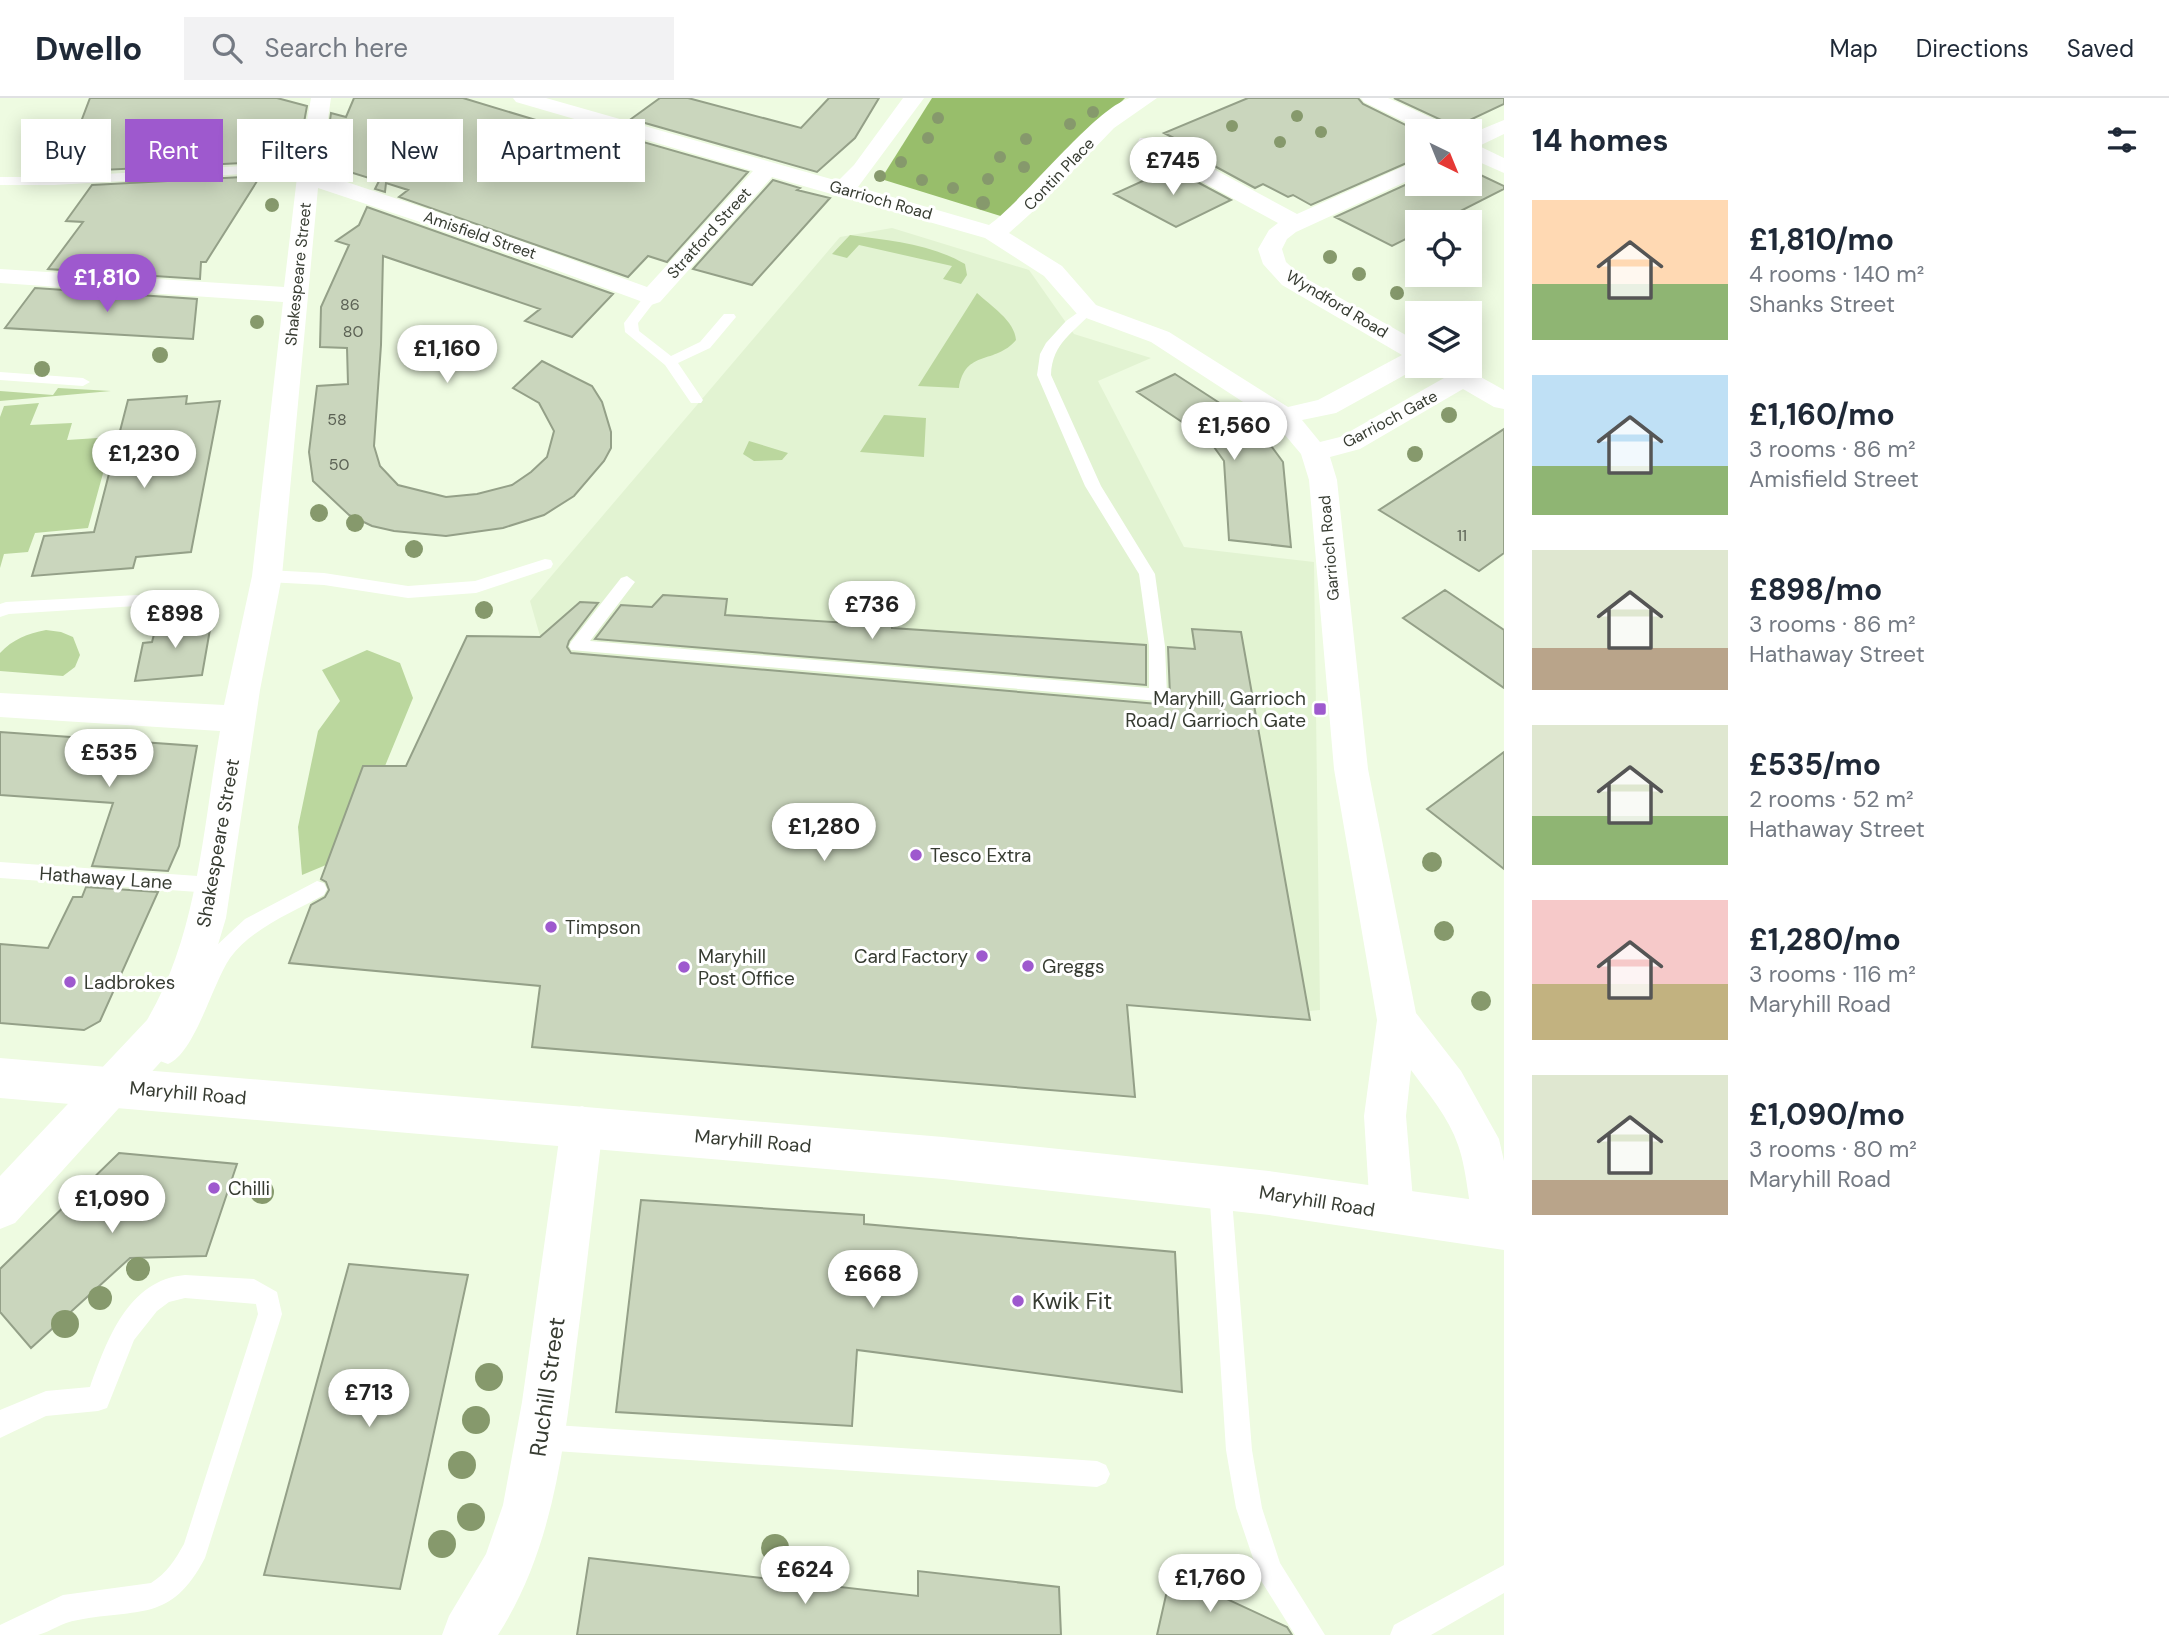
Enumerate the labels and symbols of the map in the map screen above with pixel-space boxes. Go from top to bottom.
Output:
north arrow [1405,119,1482,196]
street label: Contin Place [1019,133,1099,215]
pin: £745 [1132,138,1214,197]
street label: Garrioch Road [827,175,935,225]
street label: Stratford Street [662,183,756,283]
street label: Shakespeare Street [280,201,316,347]
street label: Amisfield Street [421,206,539,264]
pin: £1,810 [50,254,164,314]
street label: Wyndford Road [1282,265,1392,343]
house number: 86 [340,294,360,315]
house number: 80 [343,321,363,342]
pin: £1,160 [390,326,504,385]
street label: Garrioch Gate [1339,385,1441,453]
pin: £1,560 [1177,402,1291,462]
house number: 58 [327,409,347,430]
pin: £1,230 [87,430,201,490]
house number: 50 [329,454,349,475]
street label: Garrioch Road [1314,494,1344,602]
house number: 11 [1457,525,1467,546]
pin: £736 [831,582,913,641]
pin: £898 [134,590,216,650]
place label: Maryhill, Garrioch Road/ Garrioch Gate [1125,686,1306,733]
marker: Maryhill, Garrioch Road/ Garrioch Gate [1312,701,1328,717]
pin: £535 [68,730,150,789]
street label: Shakespeare Street [191,757,245,929]
pin: £1,280 [767,804,881,863]
place label: Tesco Extra [930,843,1031,868]
marker: Tesco Extra [908,847,924,863]
street label: Hathaway Lane [39,861,173,895]
place label: Timpson [565,915,641,940]
marker: Timpson [543,919,559,935]
place label: Maryhill Post Office [698,944,795,991]
place label: Card Factory [854,944,968,969]
marker: Card Factory [974,948,990,964]
place label: Greggs [1042,954,1105,979]
marker: Greggs [1020,958,1036,974]
marker: Maryhill Post Office [676,959,692,975]
place label: Ladbrokes [84,970,175,995]
marker: Ladbrokes [62,974,78,990]
street label: Maryhill Road [129,1075,247,1111]
street label: Maryhill Road [694,1123,812,1159]
pin: £1,090 [55,1176,169,1235]
place label: Chilli [228,1176,270,1201]
street label: Maryhill Road [1257,1179,1377,1223]
marker: Chilli [206,1180,222,1196]
pin: £668 [832,1250,914,1310]
place label: Kwik Fit [1032,1286,1112,1316]
marker: Kwik Fit [1010,1293,1026,1309]
street label: Ruchill Street [522,1315,572,1459]
pin: £713 [328,1370,410,1429]
pin: £624 [764,1546,846,1606]
pin: £1,760 [1153,1554,1267,1614]

